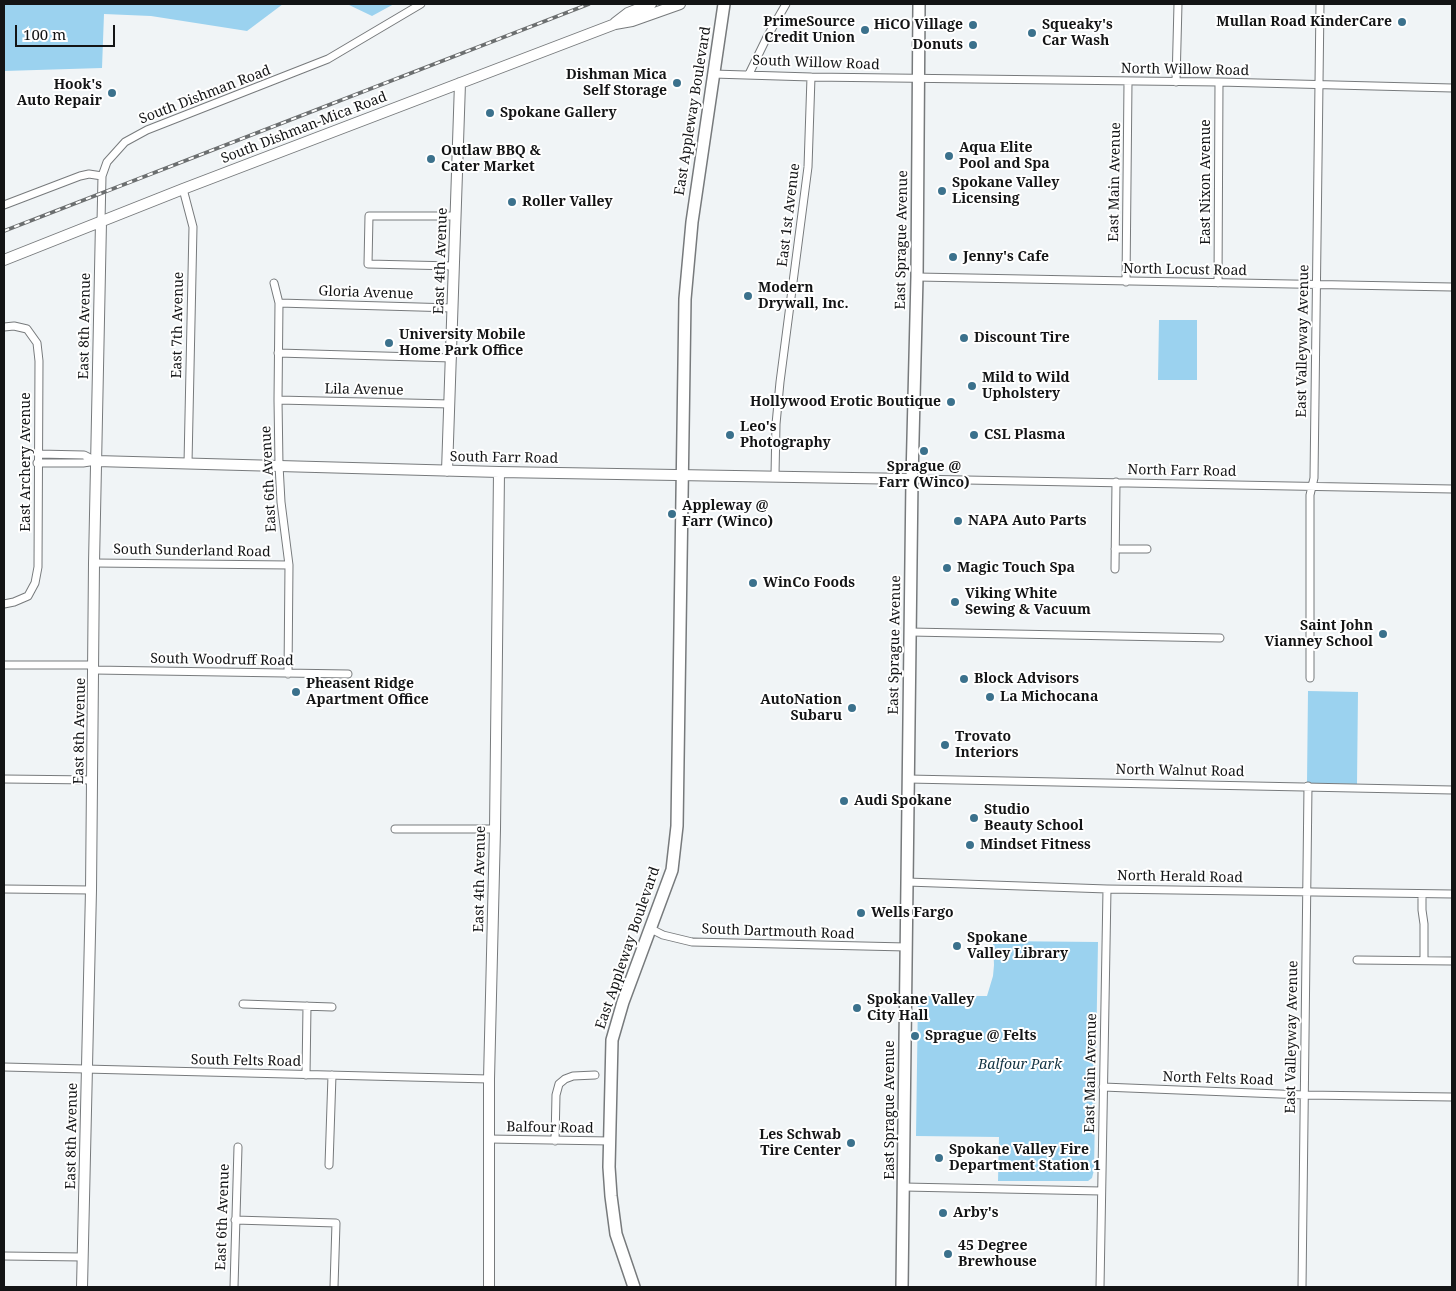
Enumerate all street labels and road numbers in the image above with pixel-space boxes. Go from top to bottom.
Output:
street label: East Appleway Boulevard [671,25,715,197]
street label: South Willow Road [752,52,880,74]
street label: North Willow Road [1121,60,1249,80]
street label: South Dishman Road [137,62,273,128]
street label: South Dishman-Mica Road [219,89,389,167]
street label: East Nixon Avenue [1198,119,1214,245]
street label: East Main Avenue [1106,122,1124,242]
street label: East 1st Avenue [774,162,804,268]
street label: East Sprague Avenue [892,170,912,310]
street label: East 4th Avenue [431,207,451,315]
street label: North Locust Road [1123,261,1247,279]
street label: East Valleyway Avenue [1293,264,1313,418]
street label: East 7th Avenue [169,271,187,379]
street label: East 8th Avenue [76,272,94,380]
street label: Gloria Avenue [318,283,414,303]
street label: Lila Avenue [324,381,404,399]
street label: East Archery Avenue [18,392,34,532]
street label: East 6th Avenue [258,425,280,533]
street label: South Farr Road [450,449,558,467]
street label: North Farr Road [1127,462,1237,480]
street label: South Sunderland Road [113,541,271,561]
street label: East Sprague Avenue [885,575,905,715]
street label: South Woodruff Road [150,650,294,670]
street label: East 8th Avenue [71,677,89,785]
street label: North Walnut Road [1115,761,1245,781]
street label: East 4th Avenue [471,825,489,933]
street label: East Appleway Boulevard [592,865,664,1031]
street label: North Herald Road [1117,868,1243,886]
street label: South Dartmouth Road [701,921,855,943]
street label: East Valleyway Avenue [1282,960,1302,1114]
street label: East Main Avenue [1082,1013,1100,1133]
street label: East Sprague Avenue [882,1040,898,1180]
street label: South Felts Road [191,1052,301,1070]
street label: North Felts Road [1162,1069,1274,1089]
street label: East 8th Avenue [63,1082,81,1190]
street label: Balfour Road [506,1119,594,1137]
street label: East 6th Avenue [213,1163,233,1271]

